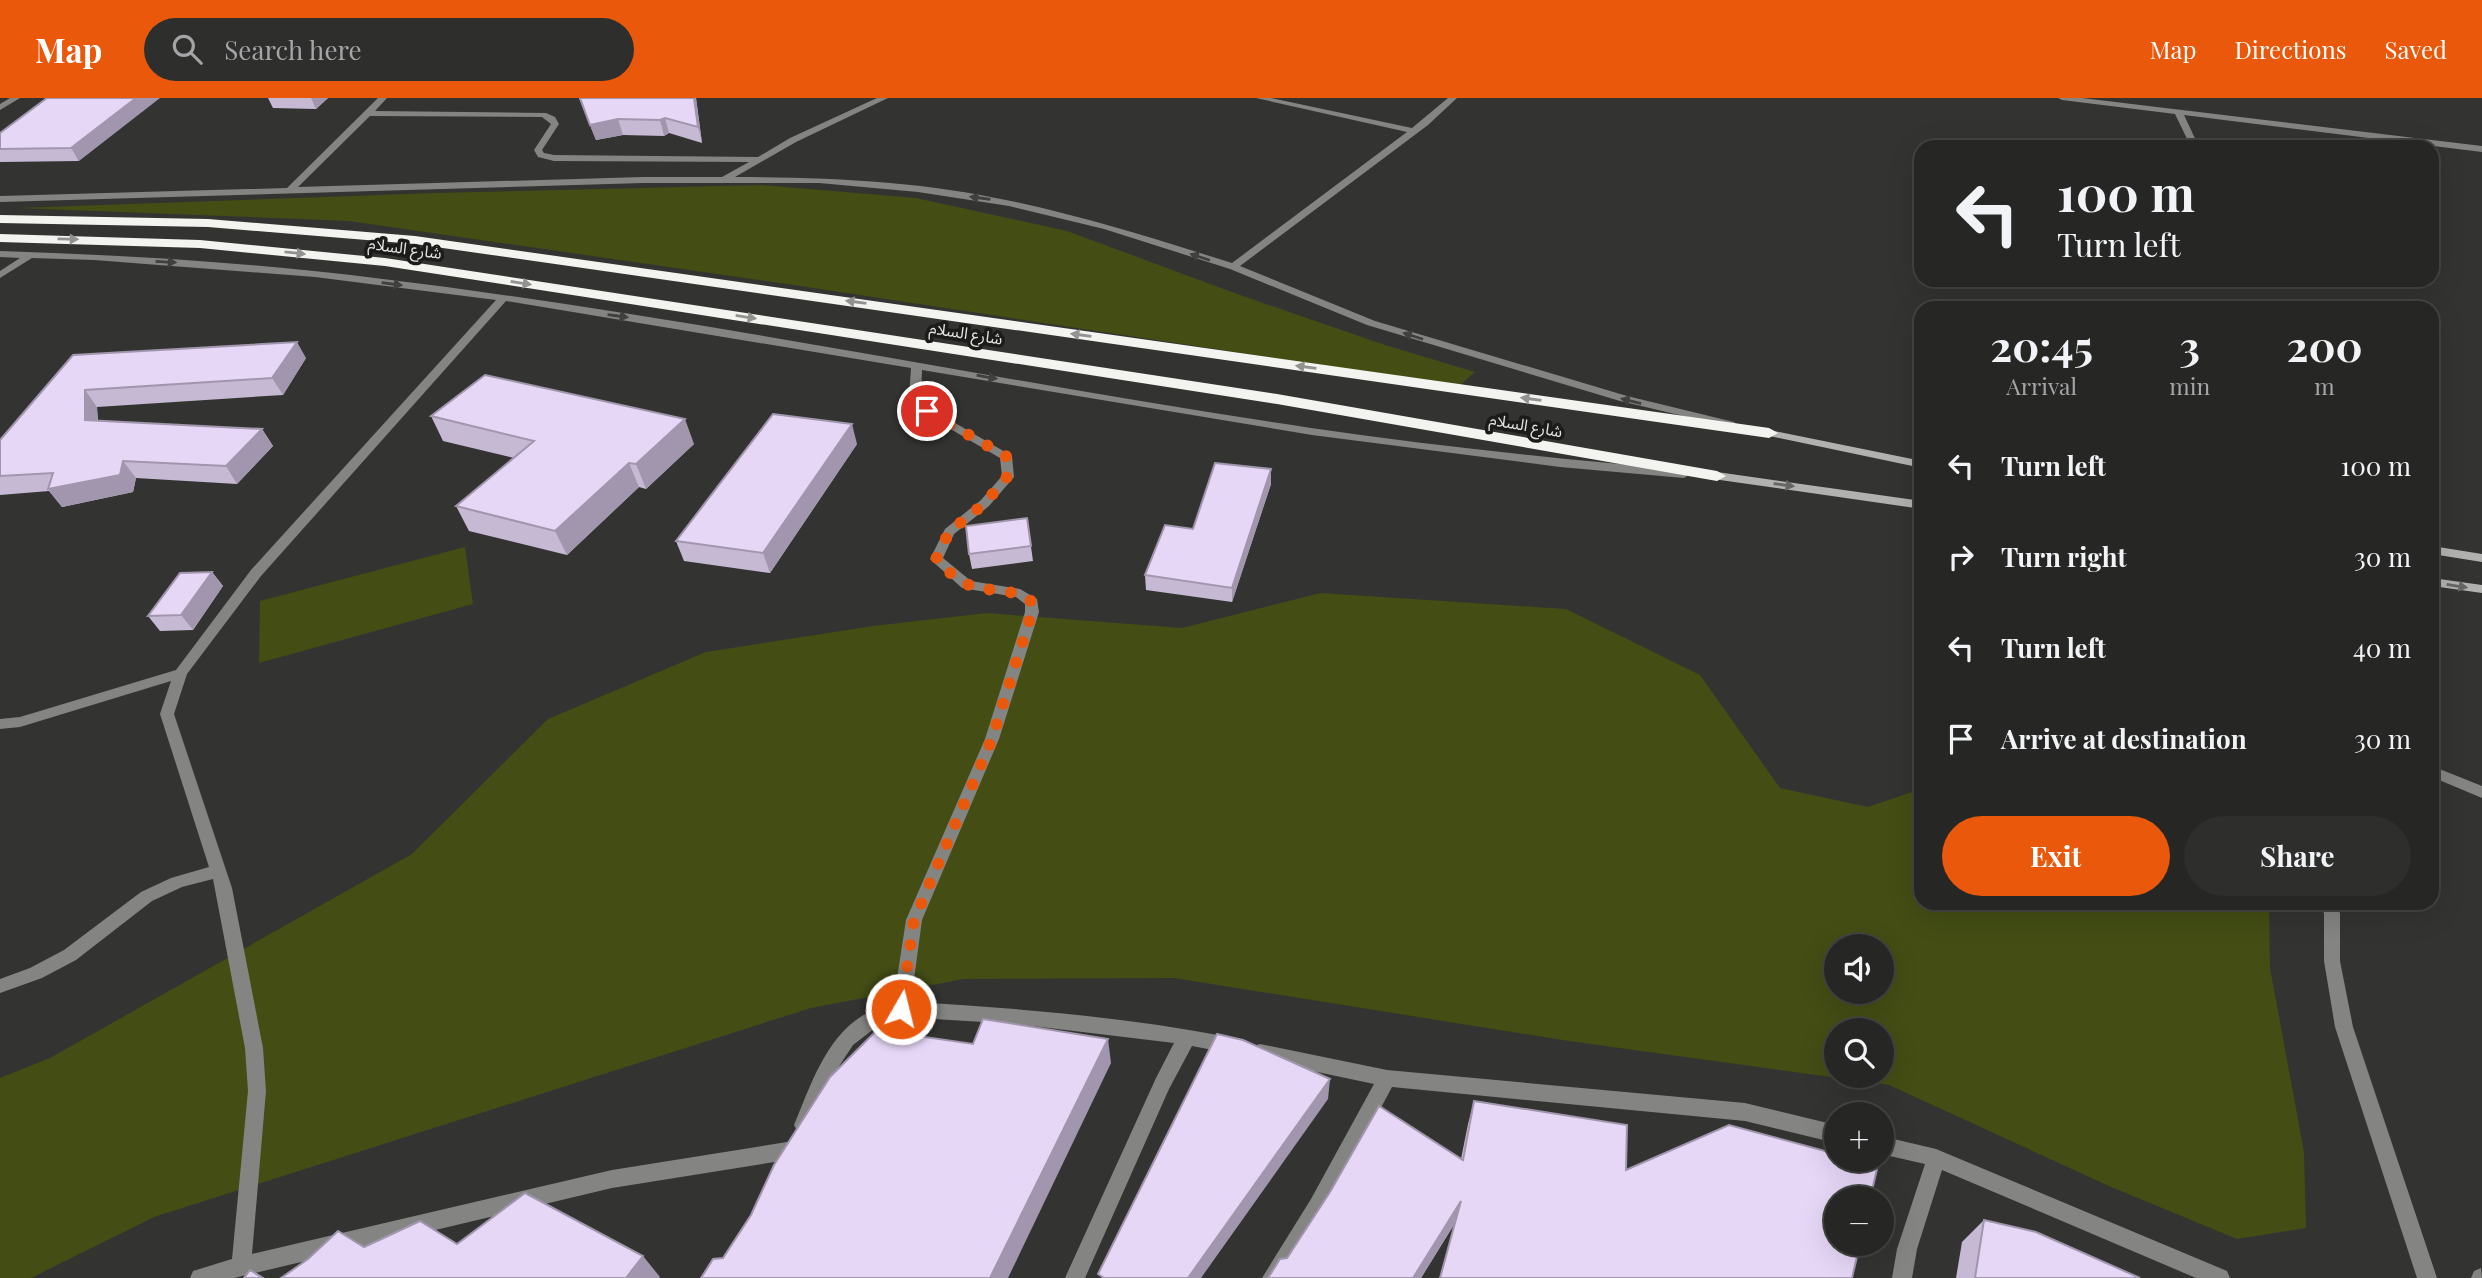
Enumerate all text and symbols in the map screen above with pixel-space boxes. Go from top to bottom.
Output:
search box [144,18,634,81]
text: Map [35,27,102,71]
icon: search [168,30,206,68]
text: Search here [224,32,362,67]
text: Map [2150,33,2196,65]
text: Directions [2234,33,2347,65]
text: Saved [2385,33,2447,65]
text: 100 m [2057,159,2195,224]
icon: left [1942,168,2033,259]
one-way arrow [969,193,991,204]
text: Turn left [2057,222,2181,265]
street label: شارع السلام [367,232,443,266]
one-way arrow [57,233,79,244]
one-way arrow [284,248,306,259]
one-way arrow [1189,251,1210,261]
one-way arrow [155,256,177,267]
one-way arrow [510,278,532,289]
one-way arrow [382,279,404,290]
one-way arrow [845,297,867,308]
one-way arrow [607,311,629,322]
one-way arrow [735,312,757,323]
street label: شارع السلام [927,316,1004,352]
text: 20:45 [1990,317,2093,373]
text: 3 [2180,317,2200,373]
text: 200 [2287,317,2363,373]
one-way arrow [1070,329,1092,340]
one-way arrow [1402,330,1423,341]
one-way arrow [1295,361,1317,372]
text: Arrival [2006,370,2077,401]
text: min [2169,370,2210,401]
text: m [2314,370,2335,401]
one-way arrow [976,372,998,383]
pin [897,381,957,441]
icon: arrive [908,392,946,430]
one-way arrow [1520,393,1542,404]
one-way arrow [1620,395,1642,406]
street label: شارع السلام [1487,408,1564,444]
icon: left [1942,447,1980,485]
text: Turn left [2001,448,2106,483]
text: 100 m [2341,448,2411,483]
one-way arrow [1773,480,1795,491]
icon: right [1942,538,1980,576]
text: Turn right [2001,539,2127,574]
text: 30 m [2354,539,2411,574]
one-way arrow [2446,580,2468,591]
icon: left [1942,629,1980,667]
text: Turn left [2001,630,2106,665]
text: 40 m [2353,630,2411,665]
icon: arrive [1942,720,1980,758]
text: Arrive at destination [2001,721,2247,756]
text: 30 m [2354,721,2411,756]
button: Exit [1942,816,2170,896]
button: Share [2184,816,2411,896]
map controls [1824,934,1894,1256]
button: sound [1824,934,1894,1004]
position arrow [864,972,938,1046]
button: search [1824,1018,1894,1088]
button: + [1824,1102,1894,1172]
button: − [1824,1186,1894,1256]

